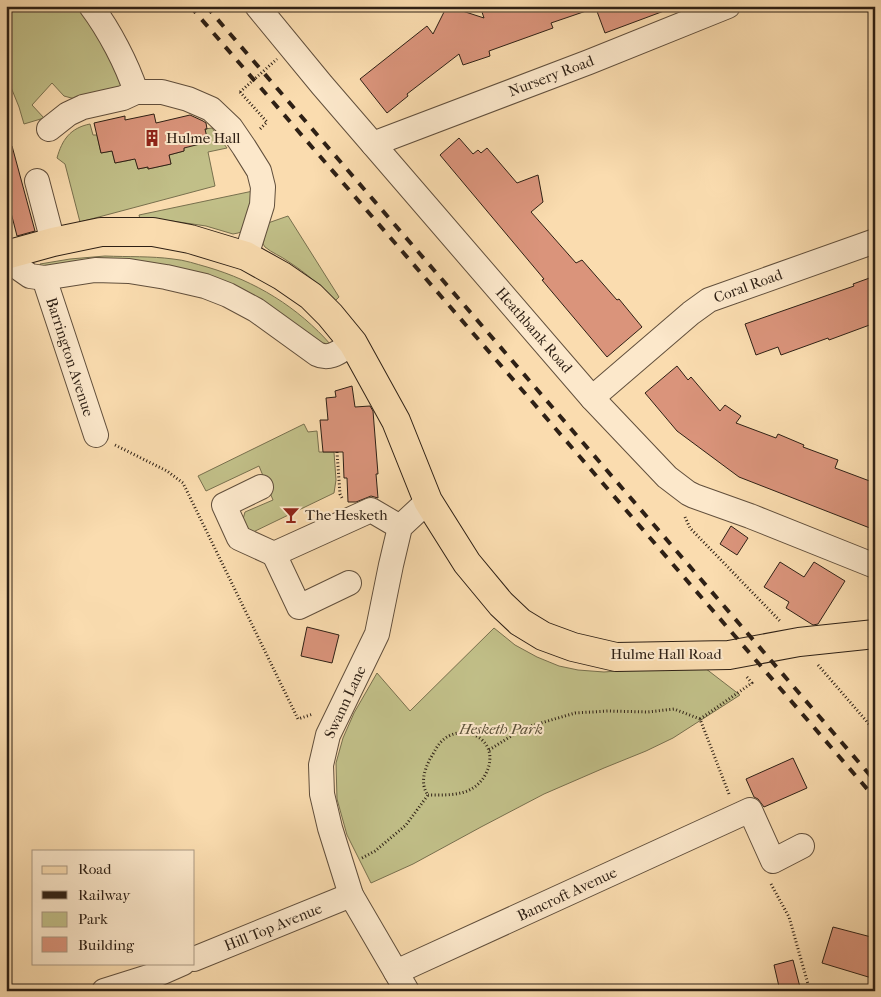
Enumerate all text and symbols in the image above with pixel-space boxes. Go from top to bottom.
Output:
street label: Nursery Road [506,51,597,101]
building icon: Hulme Hall [142,128,162,148]
place label: Hulme Hall [166,129,241,147]
street label: Coral Road [711,265,786,307]
street label: Heathbank Road [492,284,577,377]
street label: Barrington Avenue [42,295,98,419]
bar icon: The Hesketh [281,505,301,525]
place label: The Hesketh [305,506,388,524]
street label: Hulme Hall Road [610,645,722,663]
street label: Swann Lane [320,662,370,741]
park label: Hesketh Park [458,720,543,738]
legend [32,850,195,964]
text: Road [78,860,112,878]
street label: Bancroft Avenue [514,863,620,925]
text: Railway [78,886,131,904]
street label: Hill Top Avenue [221,899,325,955]
text: Park [78,910,108,928]
text: Building [78,936,135,954]

